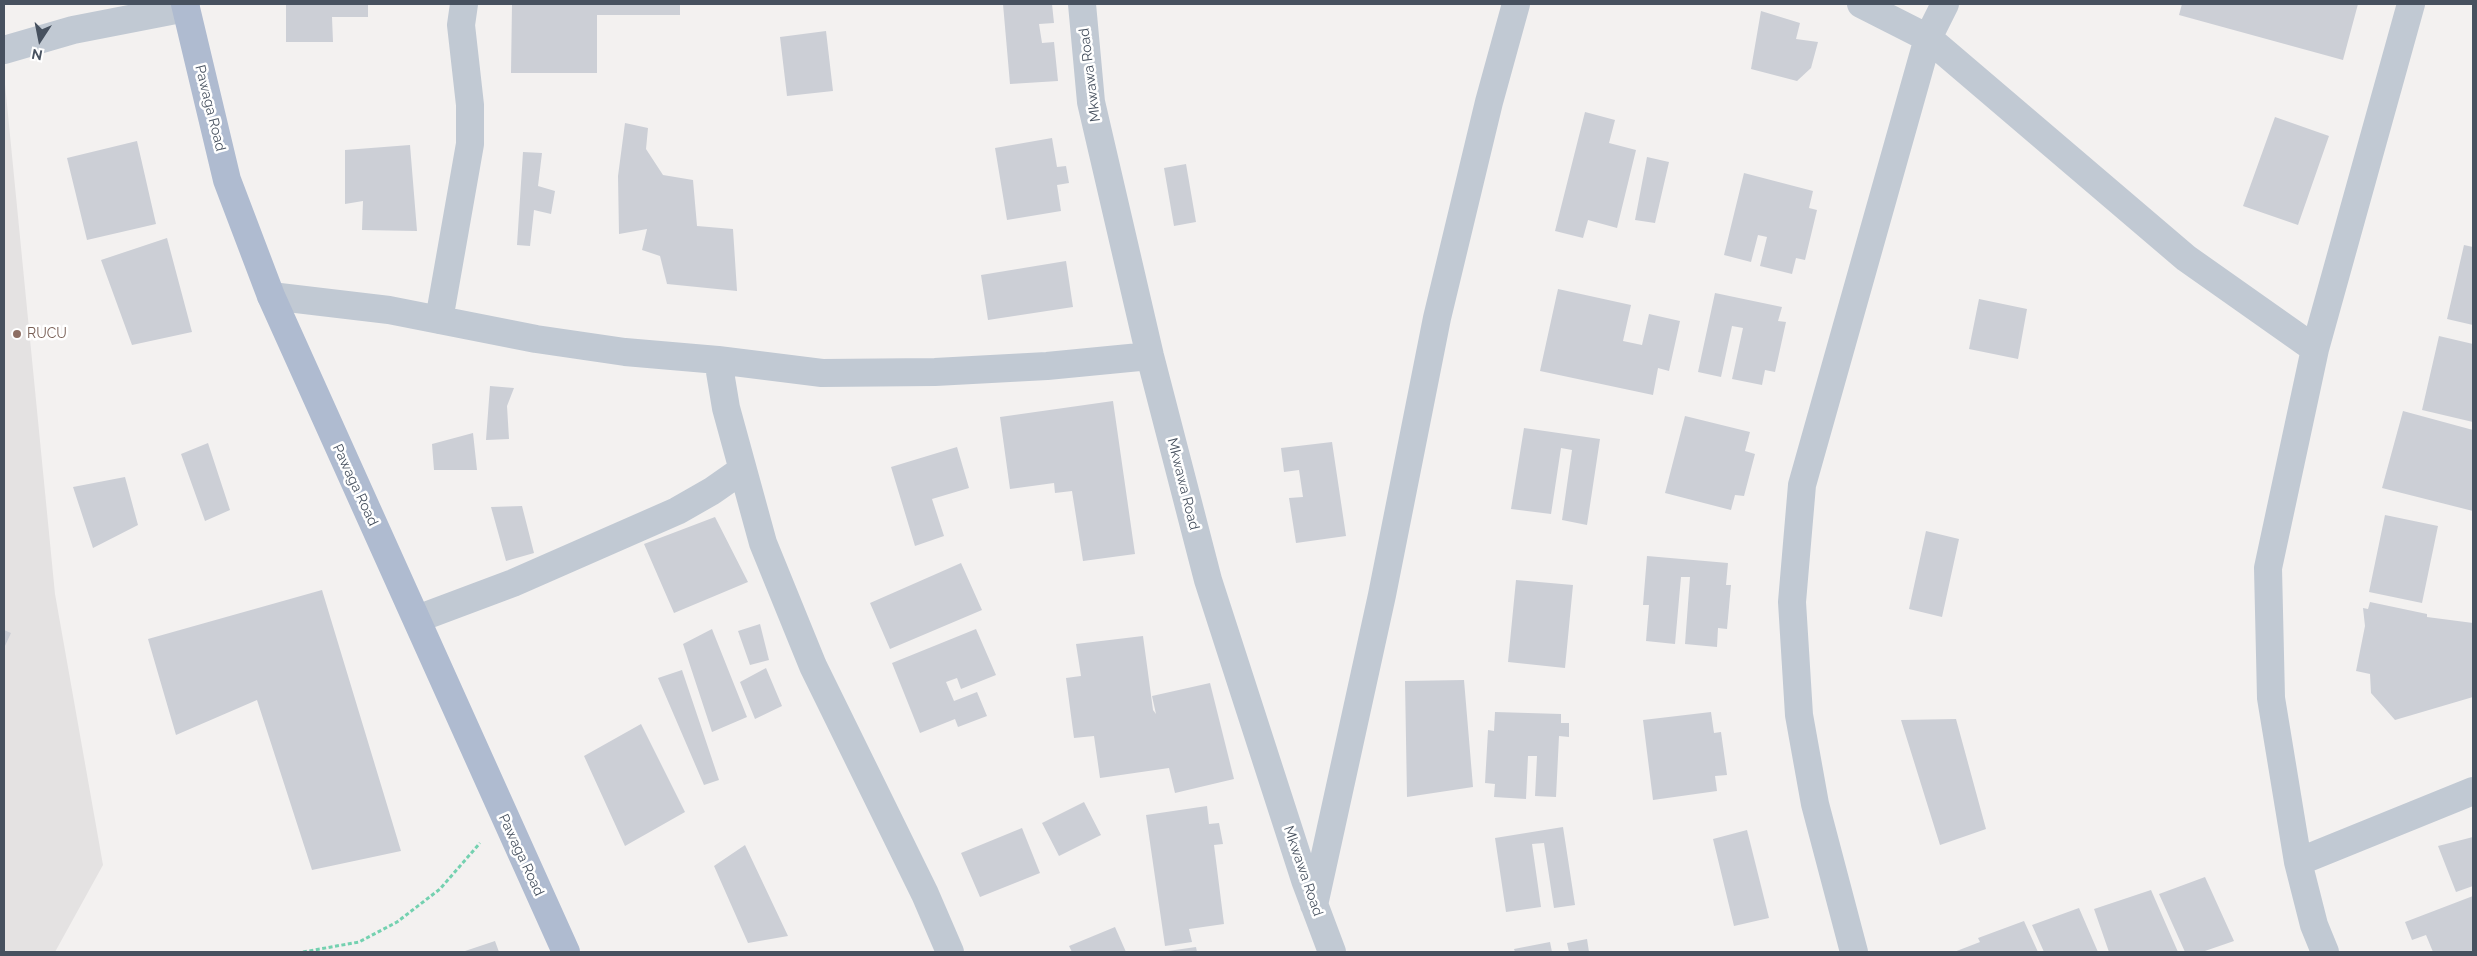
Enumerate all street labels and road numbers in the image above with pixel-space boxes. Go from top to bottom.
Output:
street label: Mkwawa Road [1076,27,1104,123]
street label: Pawaga Road [191,63,229,153]
street label: Mkwawa Road [1163,436,1203,532]
street label: Pawaga Road [329,441,381,529]
street label: Pawaga Road [495,811,547,899]
street label: Mkwawa Road [1280,824,1326,918]

